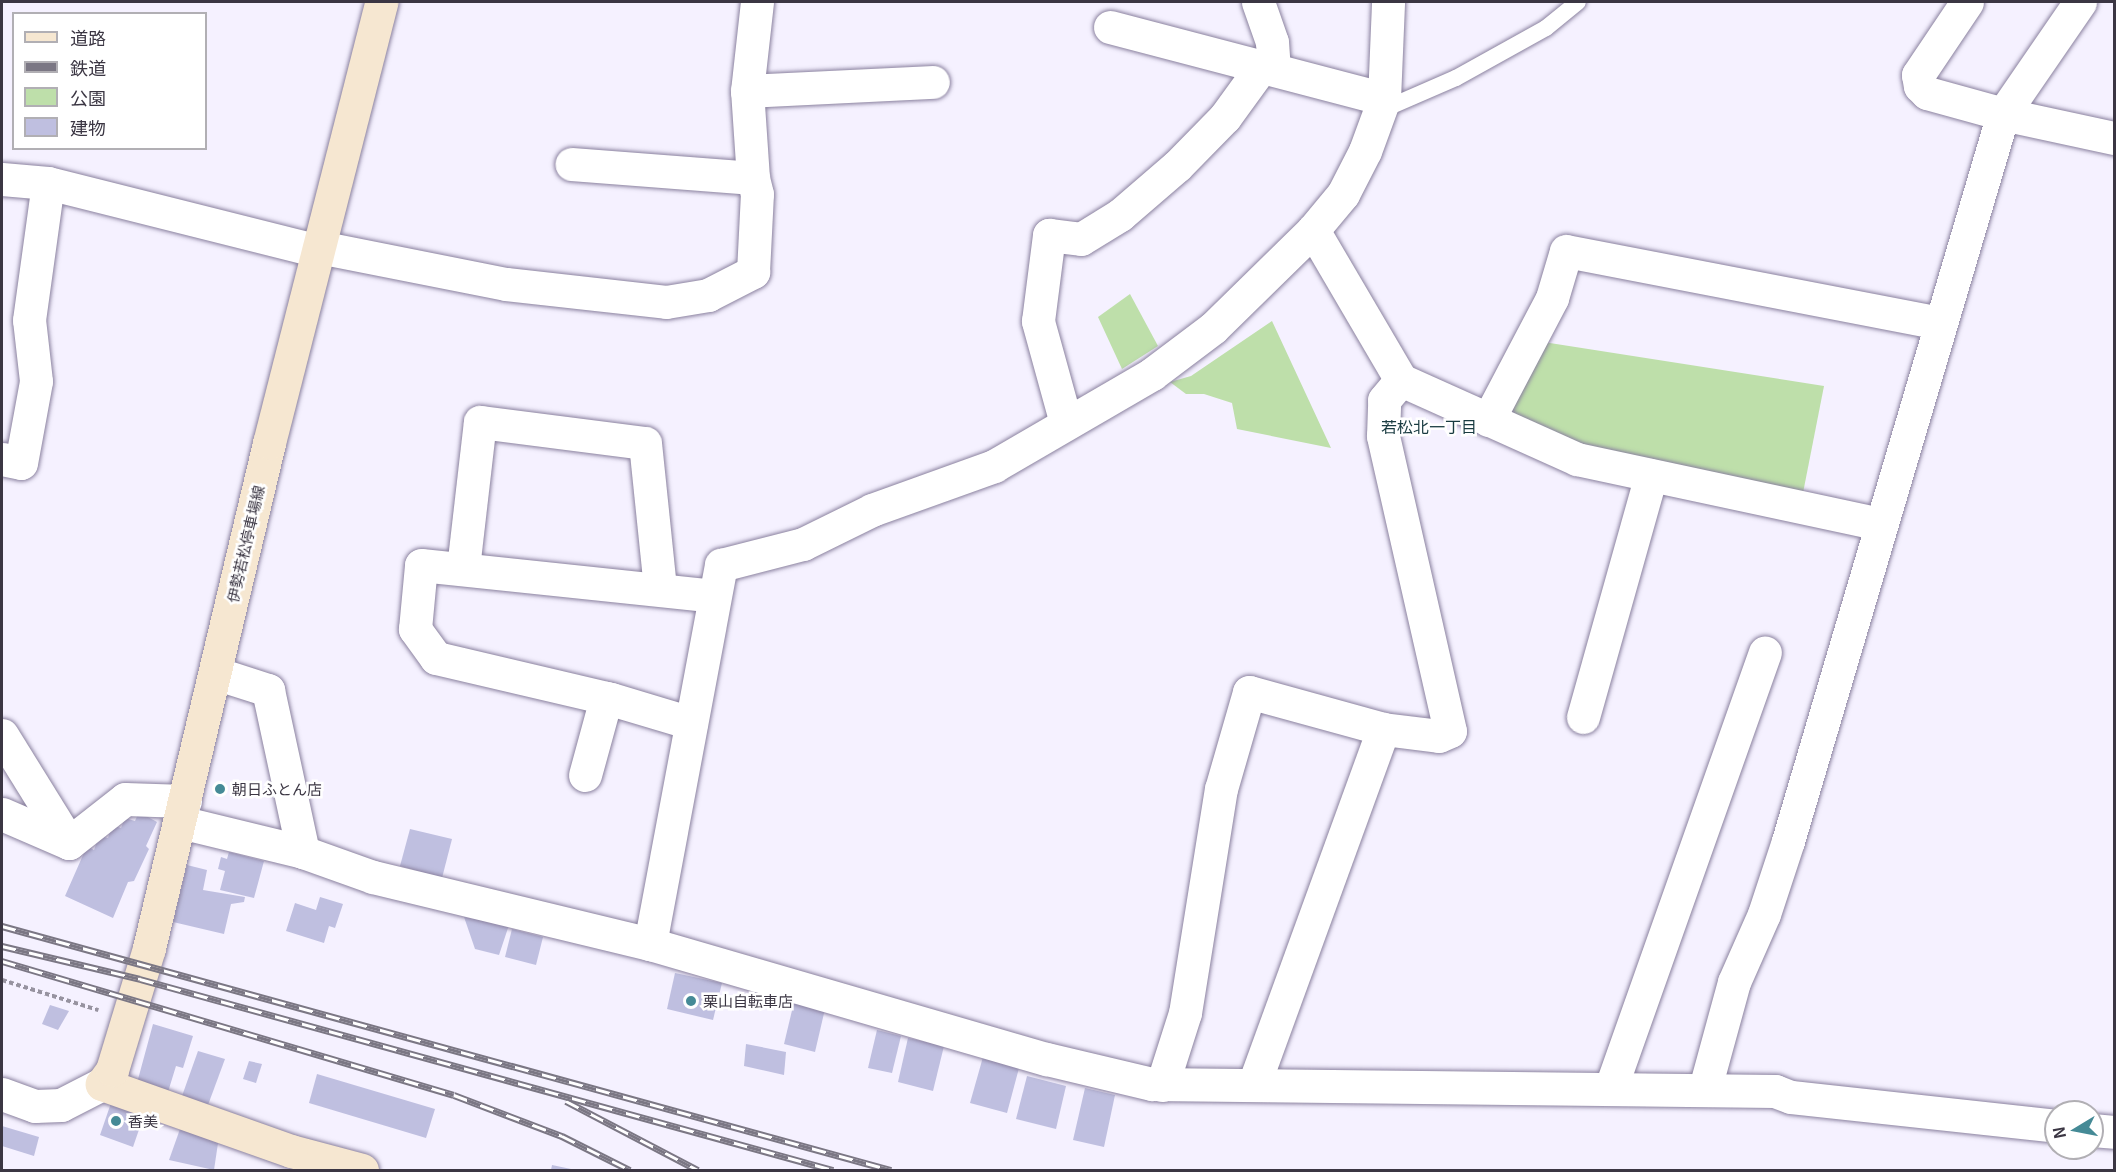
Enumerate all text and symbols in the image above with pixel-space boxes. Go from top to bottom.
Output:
legend [12,12,207,150]
text: 道路 [70,24,106,50]
text: 鉄道 [70,54,106,80]
text: 公園 [70,84,106,110]
text: 建物 [70,114,106,140]
district label: 若松北一丁目 [1381,416,1477,436]
street label: 伊勢若松停車場線 [223,484,267,604]
place label: 朝日ふとん店 [232,780,322,798]
marker: 朝日ふとん店 [213,782,227,796]
place label: 栗山自転車店 [703,992,793,1010]
marker: 栗山自転車店 [684,994,698,1008]
north arrow [2044,1100,2104,1160]
place label: 香美 [128,1112,158,1130]
marker: 香美 [109,1114,123,1128]
text: N [2045,1125,2071,1141]

